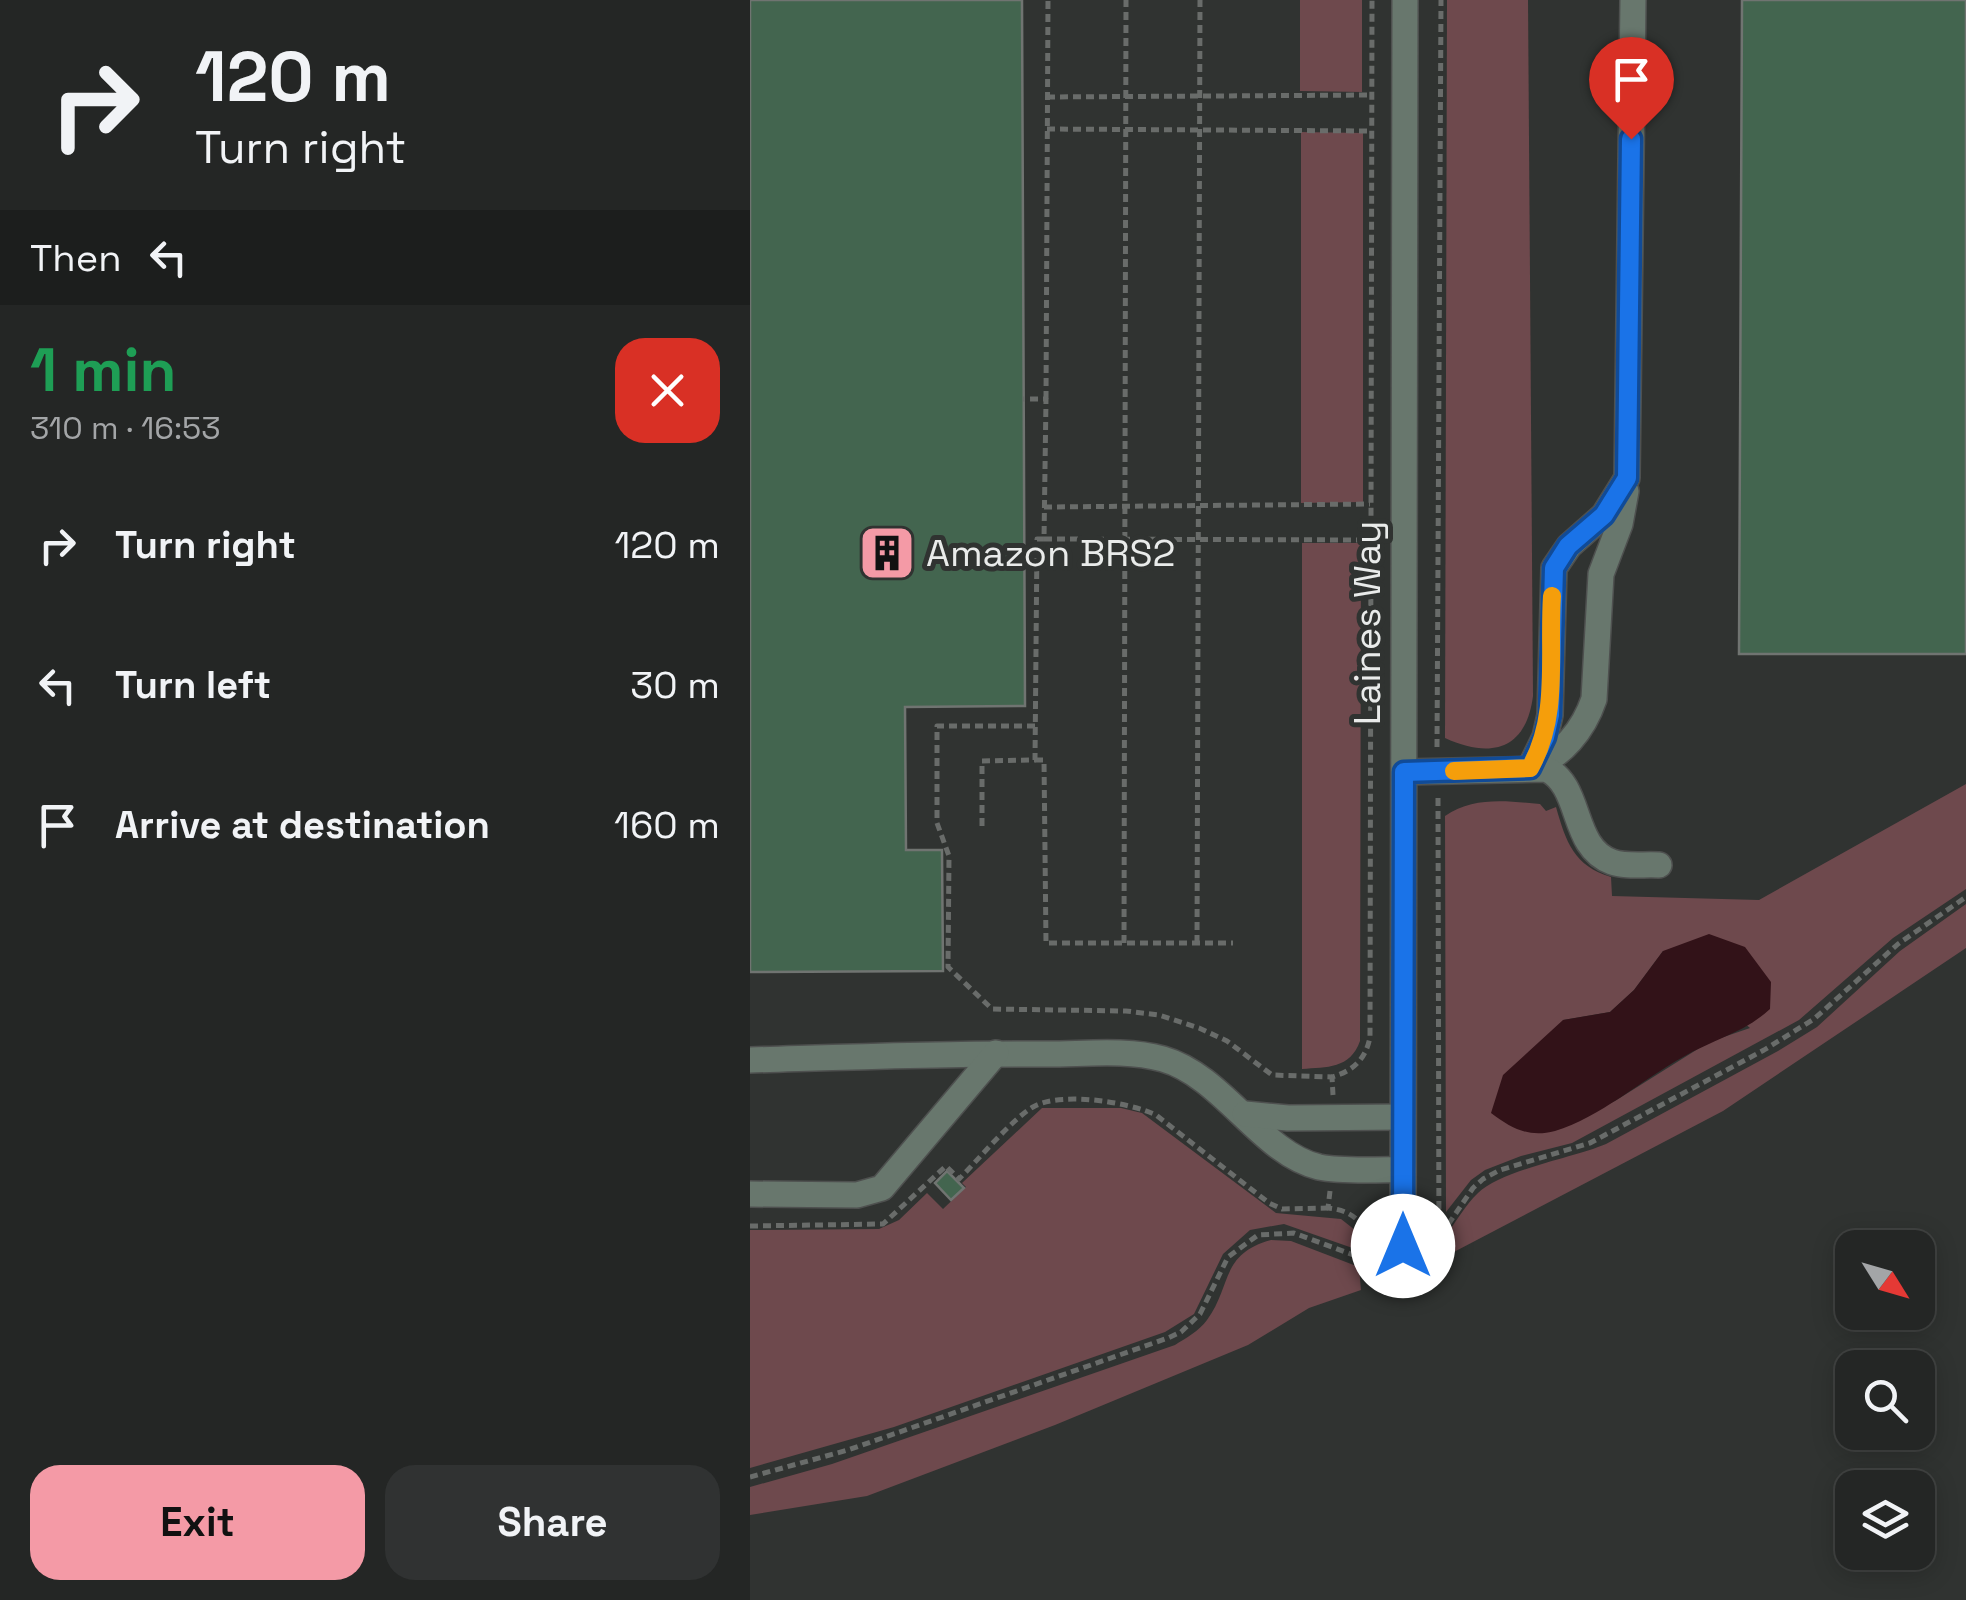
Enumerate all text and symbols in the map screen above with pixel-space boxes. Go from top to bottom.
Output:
text: 120 m [195,32,391,121]
pin [1589,37,1674,140]
icon: right [30,40,160,170]
icon: arrive [1604,52,1659,107]
text: Turn right [195,119,406,176]
icon: left [141,230,196,285]
text: Then [30,234,121,282]
text: 1 min [30,332,177,409]
button: close [615,338,720,443]
text: 310 m · 16:53 [30,408,220,448]
icon: right [30,518,85,573]
text: Turn right [115,521,296,569]
text: 120 m [614,521,720,569]
street label: Laines Way [1343,521,1391,725]
building icon: Amazon BRS2 [857,523,917,583]
place label: Amazon BRS2 [926,529,1175,577]
icon: left [30,658,85,713]
text: Turn left [115,661,271,709]
text: 30 m [630,661,720,709]
icon: arrive [30,798,85,853]
text: Arrive at destination [115,801,490,849]
text: 160 m [614,801,720,849]
position arrow [1351,1194,1455,1298]
north arrow [1835,1230,1935,1330]
map controls [1835,1230,1935,1570]
button: search [1835,1350,1935,1450]
button: Exit [30,1465,365,1580]
button: Share [385,1465,720,1580]
button: layers [1835,1470,1935,1570]

